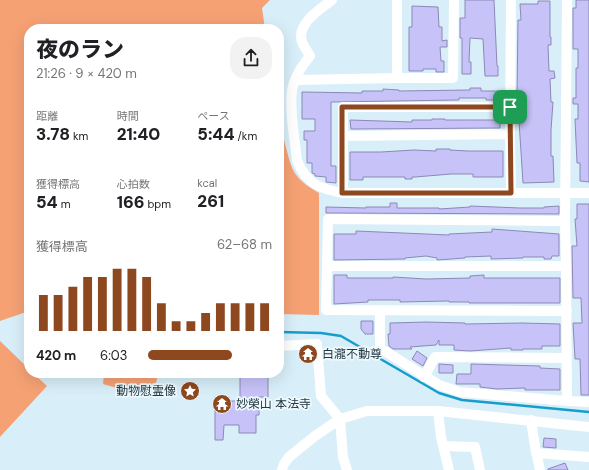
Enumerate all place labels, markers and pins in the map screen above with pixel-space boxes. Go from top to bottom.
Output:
pin [493,90,527,124]
temple icon: 白瀧不動尊 [297,343,319,365]
place label: 白瀧不動尊 [322,346,382,362]
place icon: 動物慰霊像 [179,380,201,402]
place label: 動物慰霊像 [116,383,176,399]
temple icon: 妙榮山 本法寺 [211,393,233,415]
place label: 妙榮山 本法寺 [236,396,311,412]

